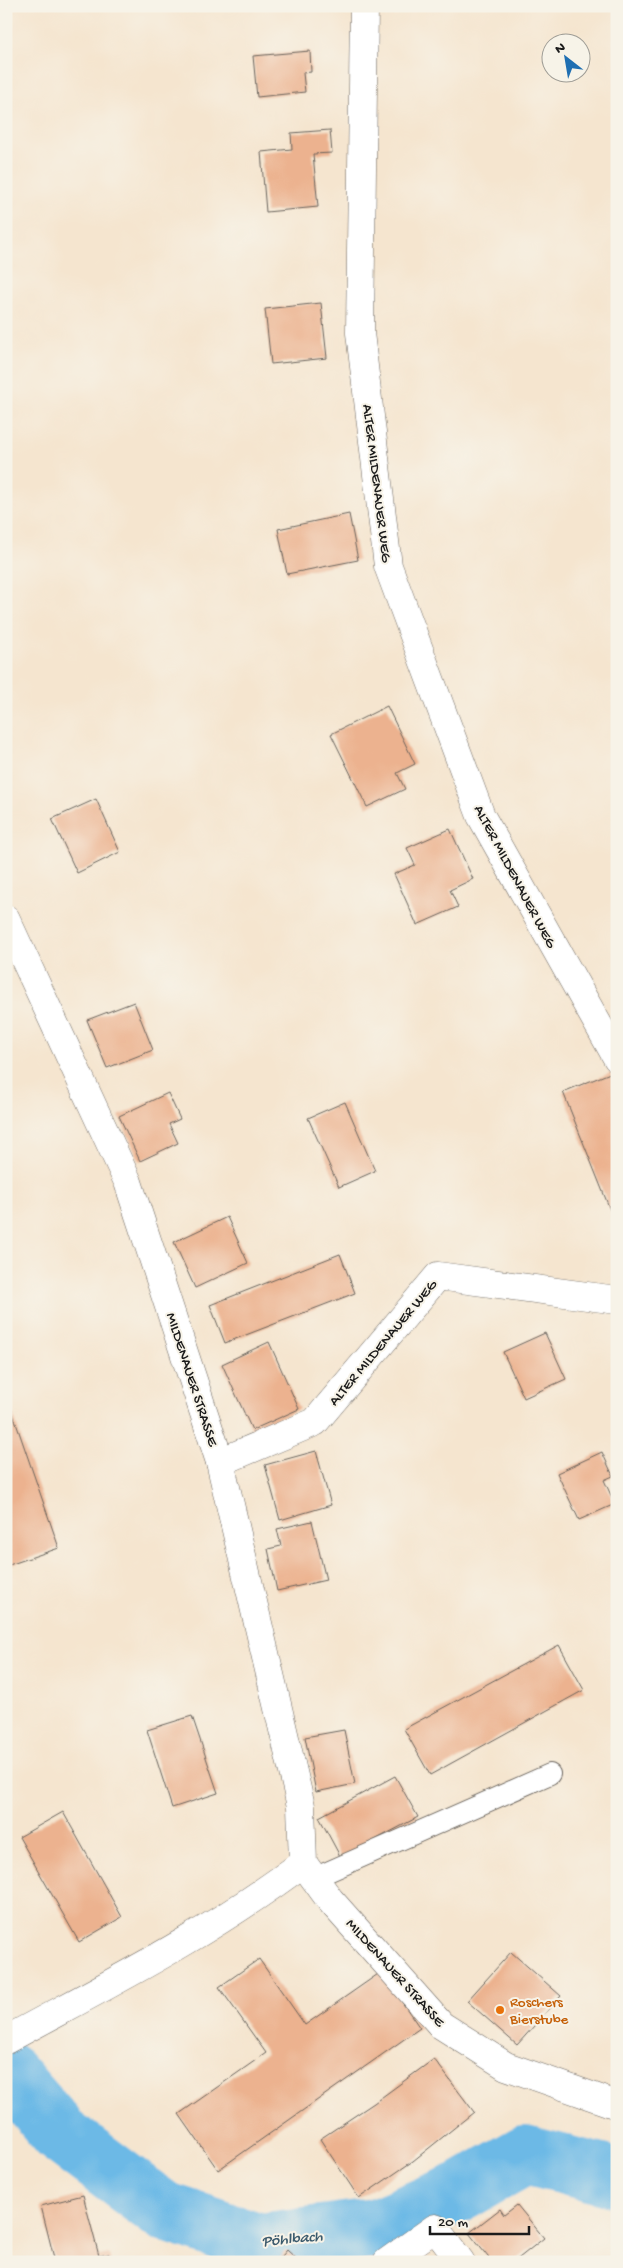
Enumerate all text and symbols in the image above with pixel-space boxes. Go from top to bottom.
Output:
north arrow [540,32,590,82]
text: N [552,39,569,59]
street label: ALTER MILDENAUER WEG [357,403,395,564]
street label: ALTER MILDENAUER WEG [469,802,560,952]
street label: ALTER MILDENAUER WEG [325,1276,442,1410]
street label: MILDENAUER STRASSE [161,1311,221,1449]
street label: MILDENAUER STRASSE [341,1916,448,2032]
place label: Roschers Bierstube [509,1994,569,2029]
marker: Roschers Bierstube [494,2004,506,2016]
scale bar [430,2203,529,2235]
text: 20 m [438,2214,468,2232]
water label: Pöhlbach [261,2228,324,2253]

